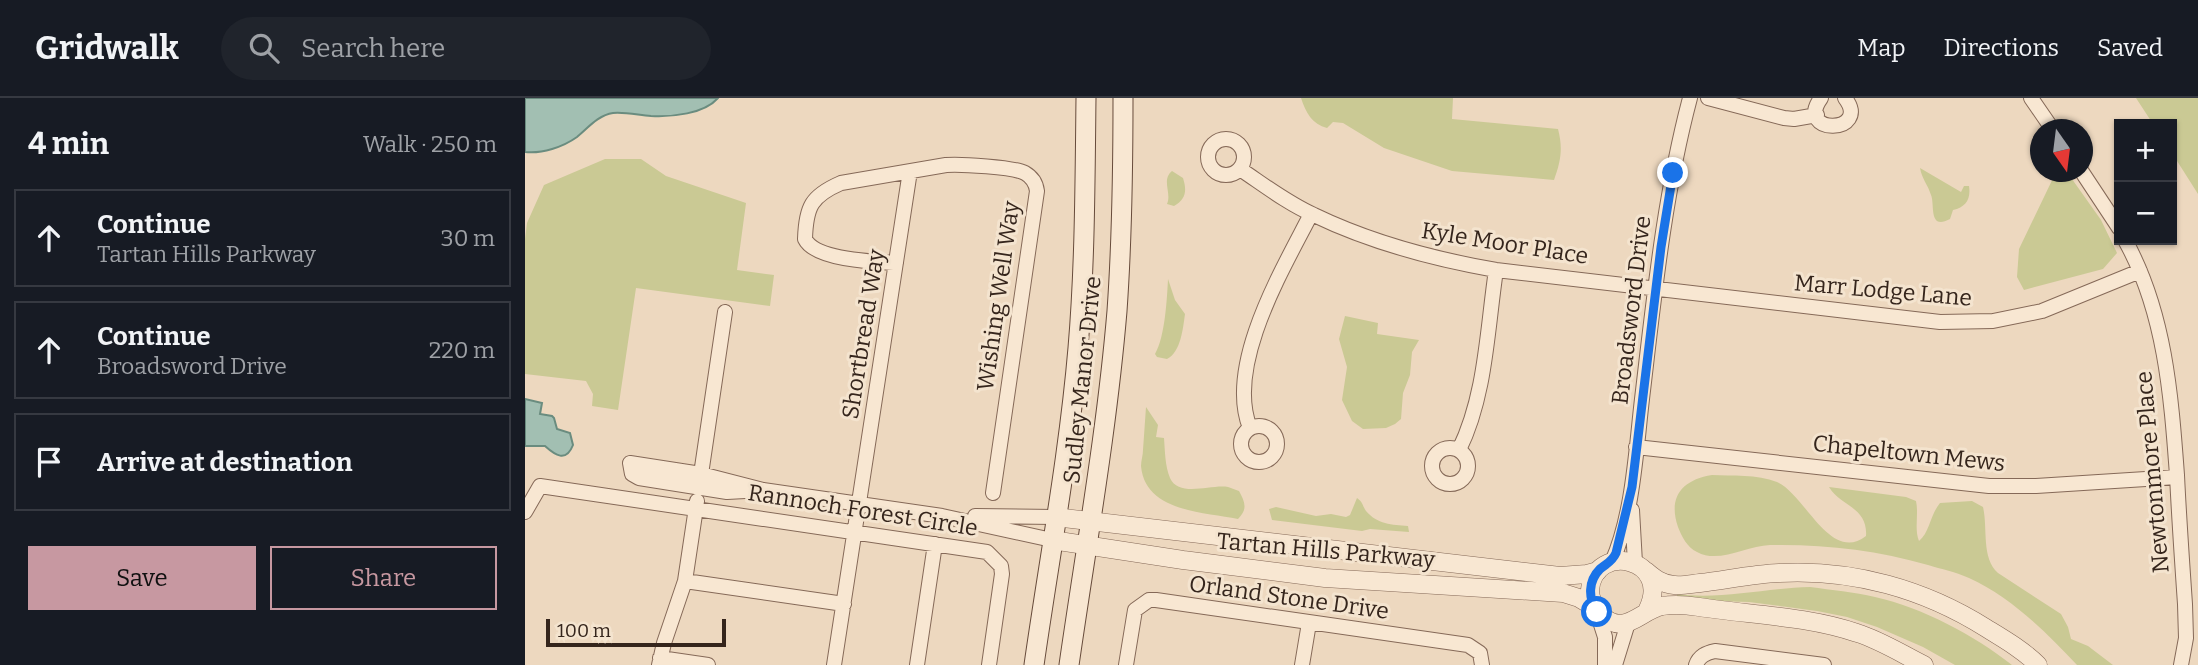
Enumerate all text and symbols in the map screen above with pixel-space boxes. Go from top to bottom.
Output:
search box [221,17,711,80]
text: Gridwalk [35,28,179,68]
icon: search [245,29,283,67]
text: Search here [301,33,445,64]
text: Map [1857,34,1906,62]
text: Directions [1944,34,2059,62]
text: Saved [2097,34,2163,62]
north arrow [2030,119,2093,182]
map controls [2114,119,2177,245]
button: + [2114,119,2177,182]
text: 4 min [28,126,109,162]
text: Walk · 250 m [363,130,497,158]
route end [1657,157,1688,188]
button: − [2114,182,2177,245]
street label: Wishing Well Way [971,198,1025,393]
text: Continue [97,209,211,240]
street label: Broadsword Drive [1606,214,1656,406]
street label: Kyle Moor Place [1420,216,1590,270]
icon: ahead [30,219,68,257]
text: 30 m [441,224,495,252]
text: Tartan Hills Parkway [97,240,316,268]
street label: Shortbread Way [836,246,890,421]
street label: Marr Lodge Lane [1793,268,1973,312]
street label: Sudley Manor Drive [1057,275,1107,485]
text: Continue [97,321,211,352]
icon: ahead [30,331,68,369]
text: 220 m [429,336,495,364]
text: Broadsword Drive [97,352,287,380]
street label: Newtonmore Place [2129,370,2175,574]
street label: Chapeltown Mews [1811,429,2007,477]
icon: arrive [30,443,68,481]
text: Arrive at destination [97,447,352,478]
street label: Rannoch Forest Circle [746,478,980,542]
street label: Tartan Hills Parkway [1216,527,1437,574]
button: Save [28,546,256,610]
button: Share [270,546,497,610]
street label: Orland Stone Drive [1187,569,1391,625]
route start [1581,596,1612,627]
scale bar [546,616,726,648]
text: 100 m [557,619,611,642]

